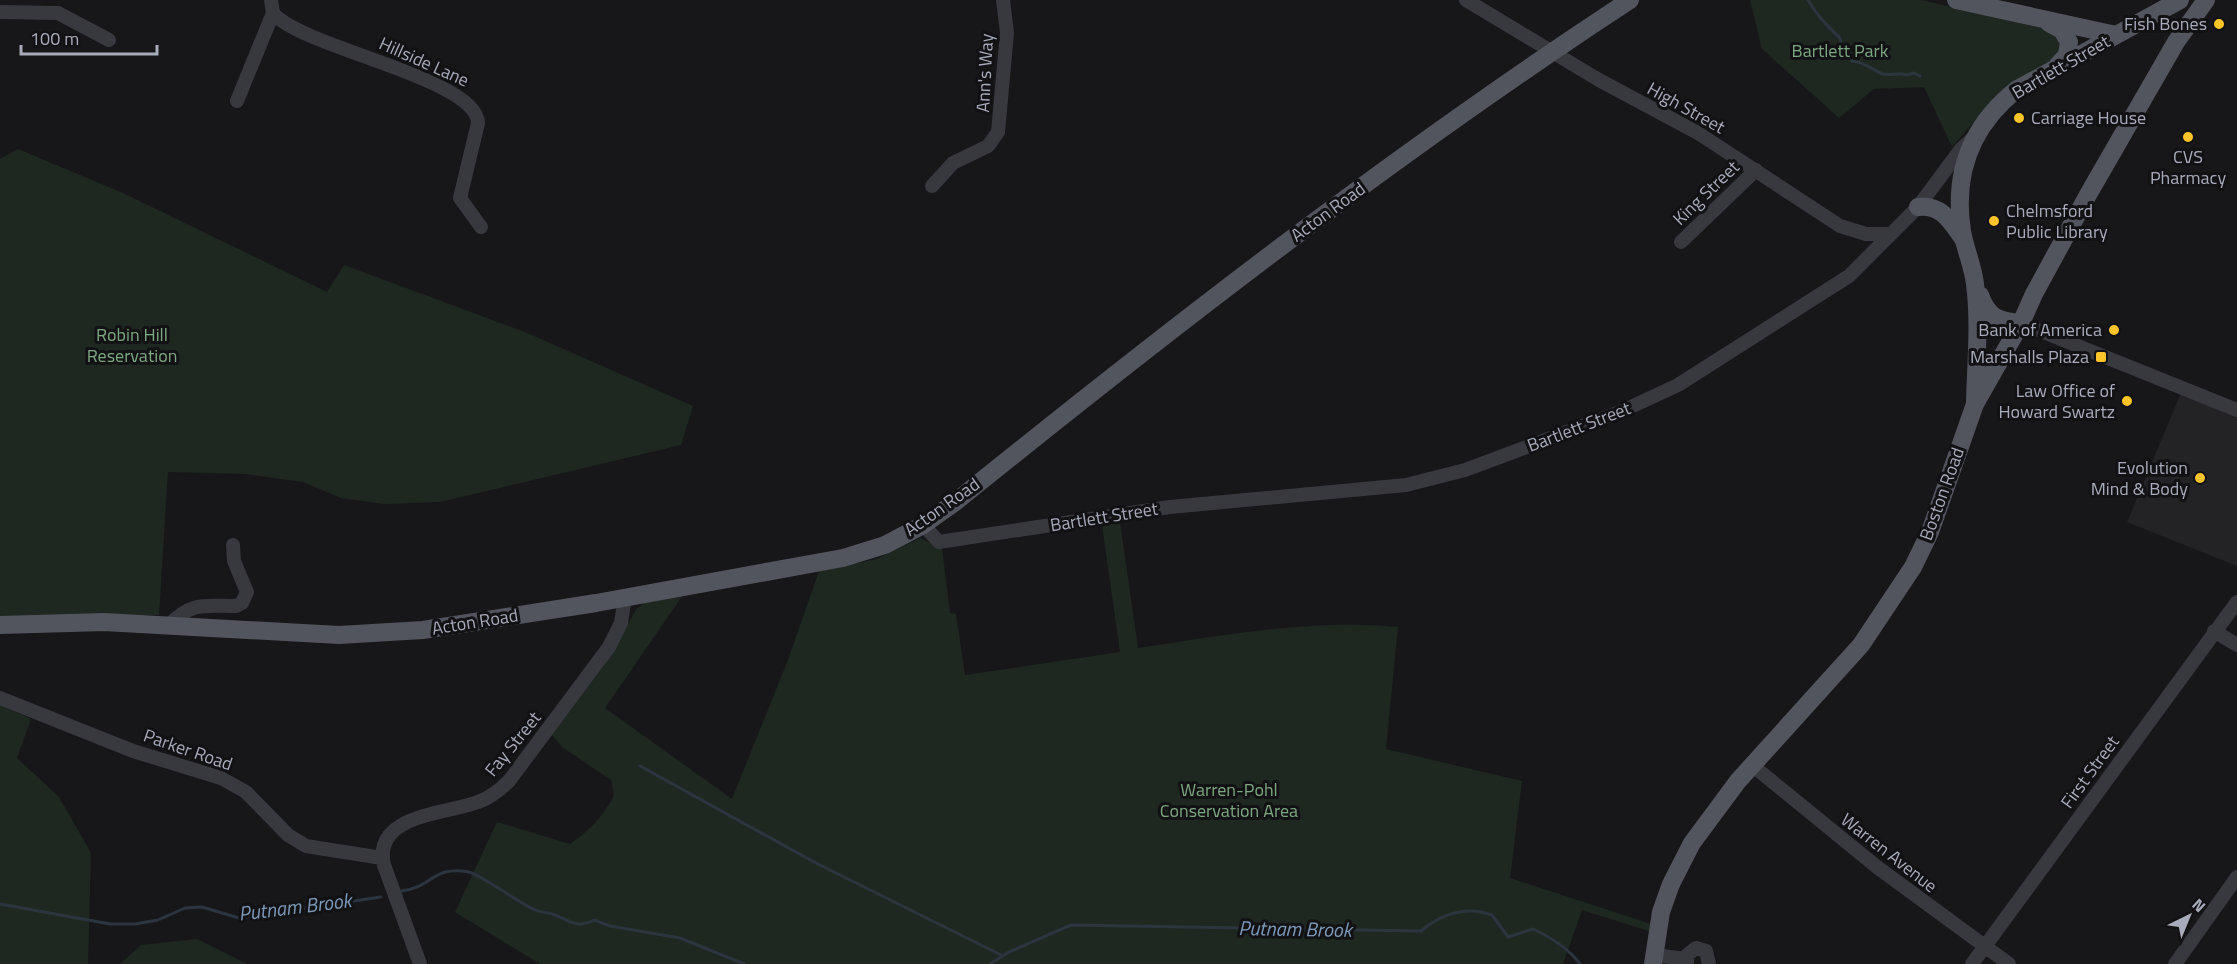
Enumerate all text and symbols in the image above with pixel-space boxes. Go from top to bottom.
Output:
place label: Fish Bones [2124,10,2207,37]
marker: Fish Bones [2212,17,2226,31]
scale bar [21,18,158,56]
text: 100 m [30,25,79,52]
street label: Bartlett Street [2007,27,2115,105]
street label: Hillside Lane [375,30,473,93]
street label: Ann's Way [969,32,1000,113]
park label: Bartlett Park [1792,37,1889,64]
street label: High Street [1642,75,1731,140]
place label: Carriage House [2031,104,2146,131]
marker: Carriage House [2012,111,2026,125]
marker: CVS Pharmacy [2181,130,2195,144]
place label: CVS Pharmacy [2150,143,2226,191]
street label: King Street [1666,153,1746,231]
street label: Acton Road [1285,175,1371,248]
place label: Chelmsford Public Library [2006,197,2108,245]
marker: Chelmsford Public Library [1987,214,2001,228]
place label: Bank of America [1978,316,2102,343]
park label: Robin Hill Reservation [87,321,177,369]
marker: Bank of America [2107,323,2121,337]
place label: Marshalls Plaza [1970,343,2089,370]
marker: Marshalls Plaza [2094,350,2108,364]
place label: Law Office of Howard Swartz [1998,377,2115,425]
street label: Bartlett Street [1523,394,1635,459]
marker: Law Office of Howard Swartz [2120,394,2134,408]
street label: Boston Road [1912,443,1971,544]
place label: Evolution Mind & Body [2091,454,2188,502]
street label: Acton Road [898,471,985,543]
marker: Evolution Mind & Body [2193,471,2207,485]
street label: Bartlett Street [1048,495,1160,538]
street label: Acton Road [430,601,520,642]
street label: Fay Street [478,705,548,782]
street label: Parker Road [140,722,236,777]
street label: First Street [2054,729,2126,814]
park label: Warren-Pohl Conservation Area [1160,776,1298,824]
street label: Warren Avenue [1835,806,1943,899]
water label: Putnam Brook [237,884,355,929]
north arrow [2159,886,2219,946]
text: N [2187,892,2211,918]
water label: Putnam Brook [1238,912,1354,945]

